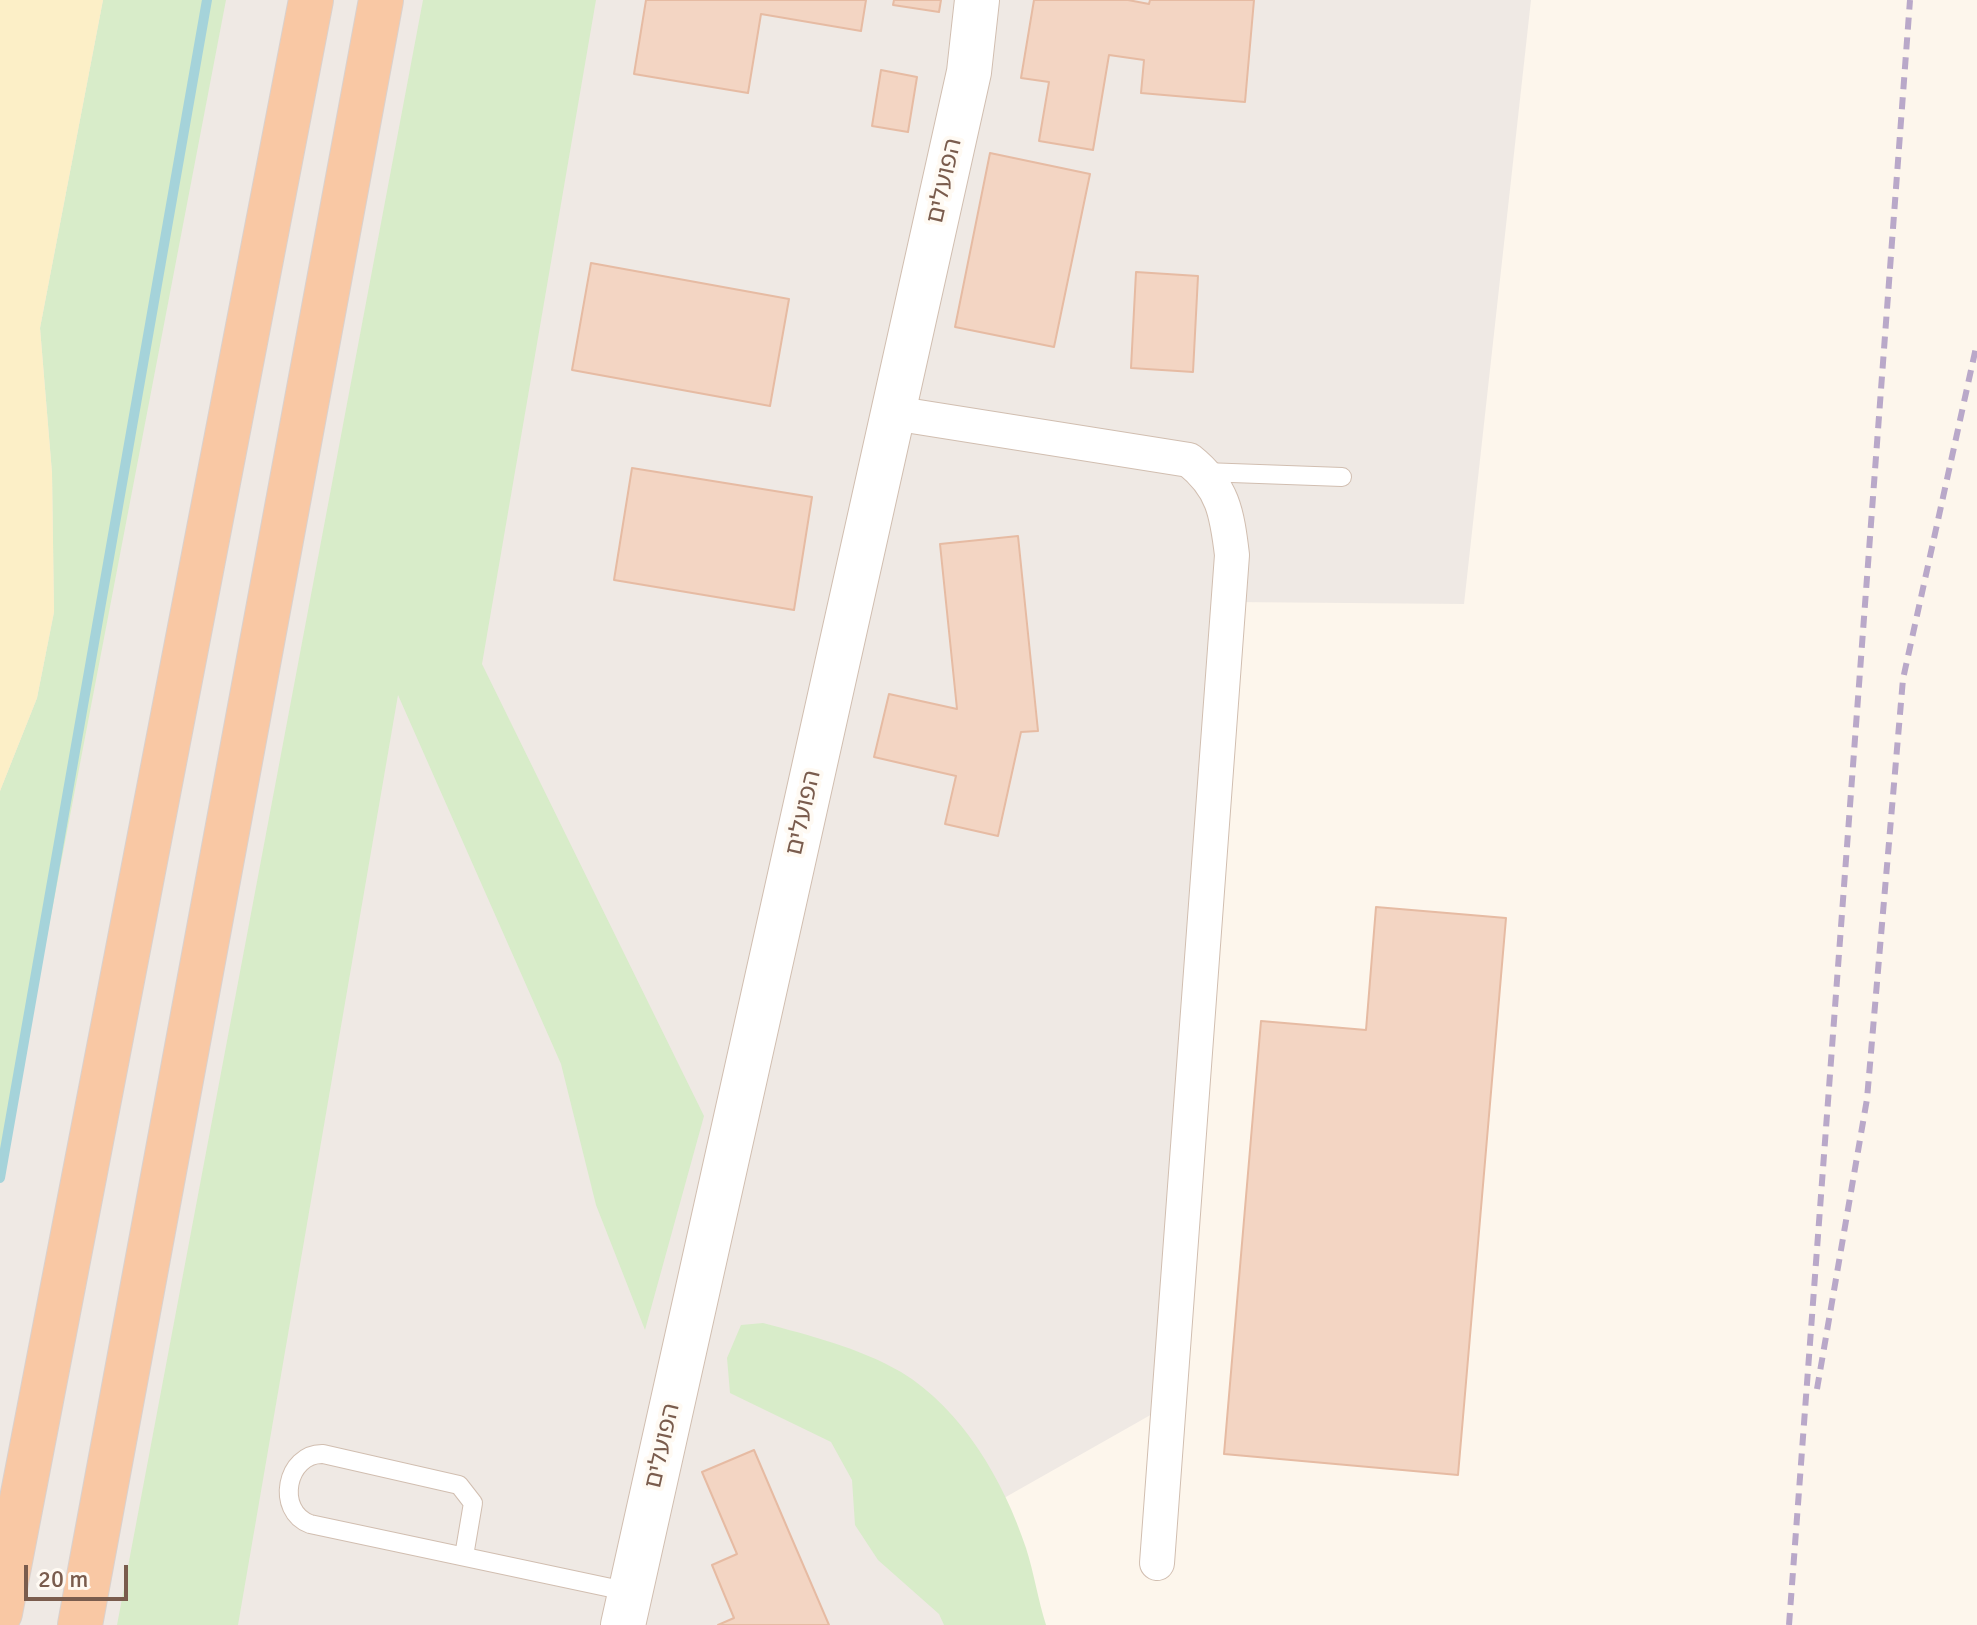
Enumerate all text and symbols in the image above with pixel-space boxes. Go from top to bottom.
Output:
street label: הפועלים [921,136,969,226]
street label: הפועלים [780,768,828,858]
street label: הפועלים [639,1401,687,1491]
scale bar [28,1549,132,1599]
text: 20 m [38,1564,88,1594]

